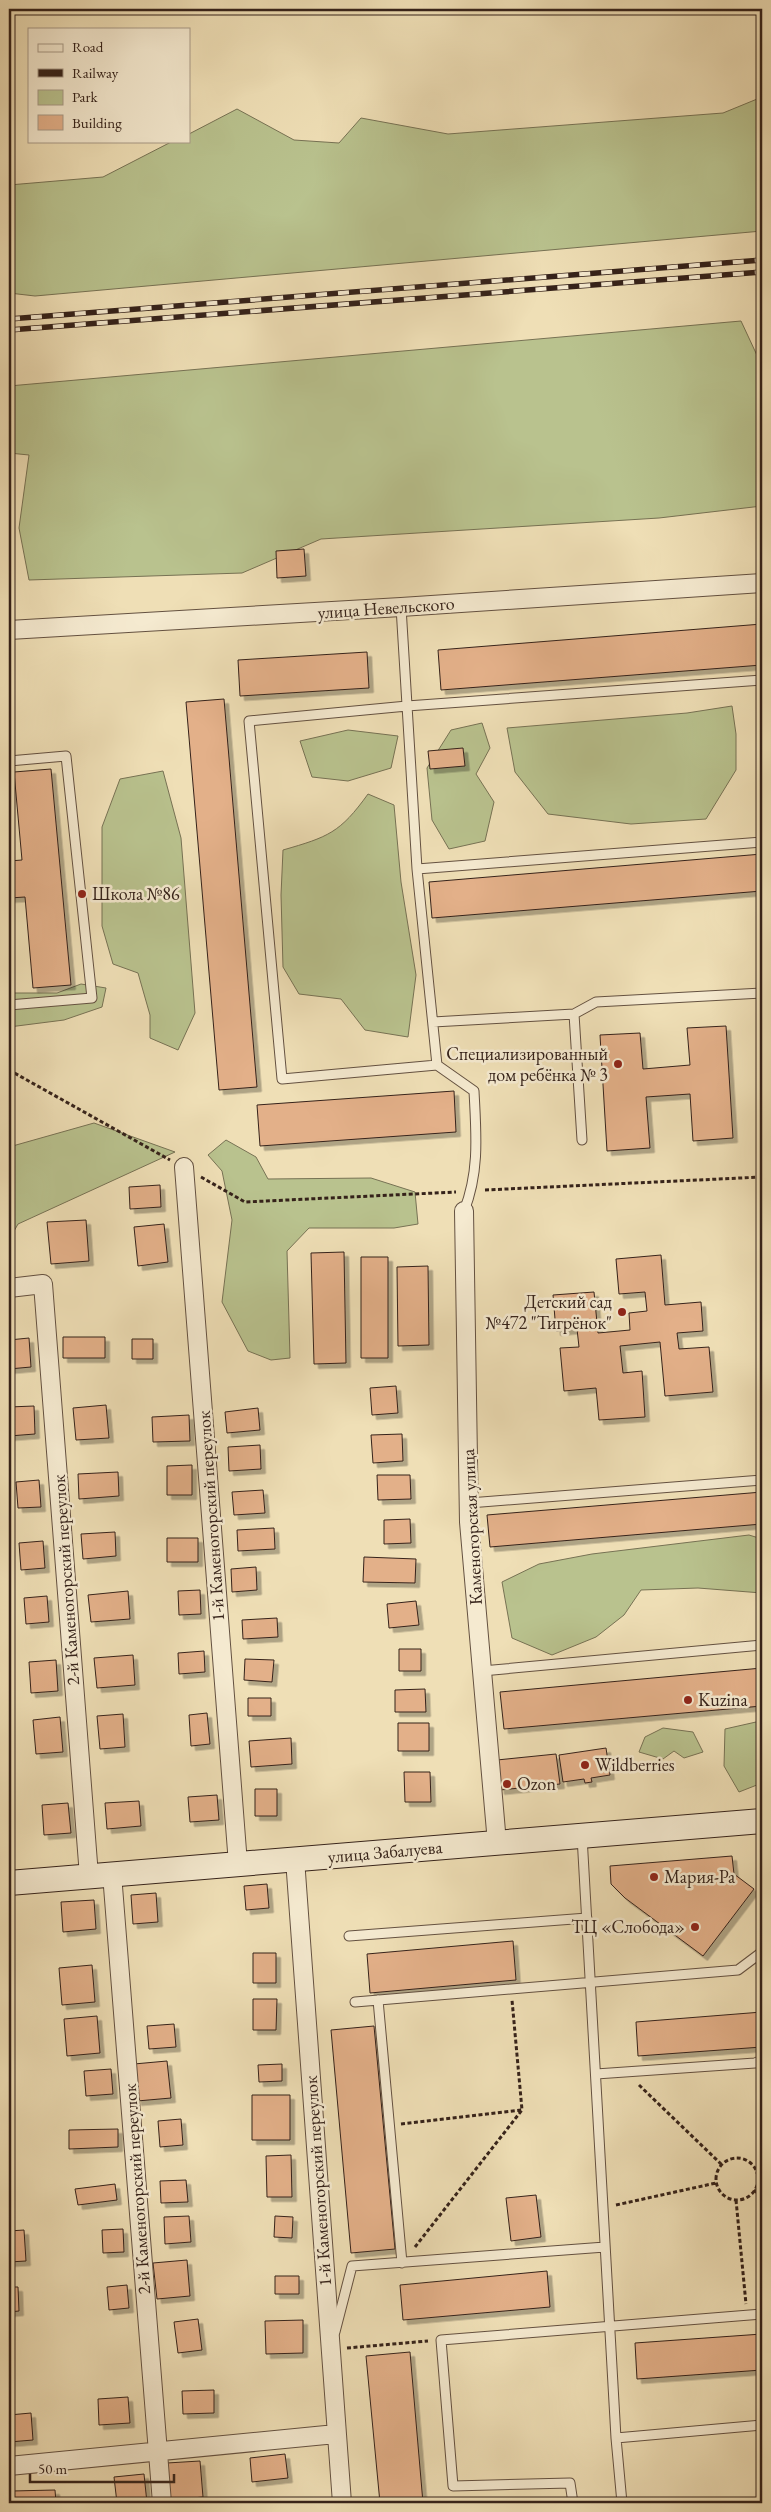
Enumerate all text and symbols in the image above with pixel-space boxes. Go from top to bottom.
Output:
legend [28,28,190,142]
text: Road [72,37,104,56]
text: Railway [72,63,119,82]
text: Park [72,87,99,106]
text: Building [72,113,122,132]
street label: улица Невельского [317,591,455,624]
place label: Школа №86 [92,882,180,905]
marker: Школа №86 [76,888,88,900]
place label: Специализированный дом ребёнка № 3 [446,1042,608,1086]
marker: Специализированный дом ребёнка № 3 [612,1058,624,1070]
place label: Детский сад №472 "Тигрёнок" [486,1290,612,1334]
marker: Детский сад №472 "Тигрёнок" [616,1306,628,1318]
street label: 1-й Каменогорский переулок [192,1409,229,1622]
street label: Каменогорская улица [456,1447,487,1606]
street label: 2-й Каменогорский переулок [47,1473,84,1686]
place label: Kuzina [698,1688,748,1711]
marker: Kuzina [682,1694,694,1706]
place label: Wildberries [595,1753,675,1776]
marker: Wildberries [579,1759,591,1771]
place label: Ozon [517,1772,556,1795]
marker: Ozon [501,1778,513,1790]
street label: улица Забалуева [327,1835,444,1868]
place label: Мария-Ра [664,1865,736,1888]
marker: Мария-Ра [648,1871,660,1883]
place label: ТЦ «Слобода» [571,1915,685,1938]
marker: ТЦ «Слобода» [689,1921,701,1933]
street label: 1-й Каменогорский переулок [299,2074,336,2287]
street label: 2-й Каменогорский переулок [118,2082,155,2295]
scale bar [30,2452,174,2484]
text: 50 m [38,2459,67,2478]

